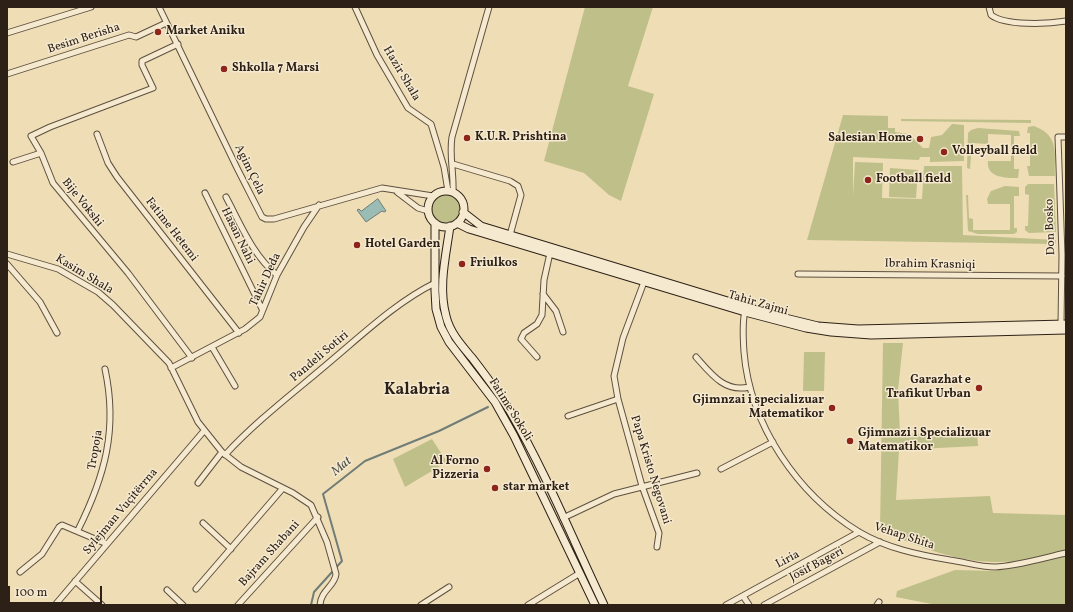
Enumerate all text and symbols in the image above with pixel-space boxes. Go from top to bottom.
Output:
street label: Besim Berisha [46,21,122,57]
place label: Market Aniku [166,25,245,39]
marker: Market Aniku [153,27,163,37]
street label: Hazir Shala [379,44,423,104]
place label: Shkolla 7 Marsi [232,62,319,76]
marker: Shkolla 7 Marsi [219,64,229,74]
place label: K.U.R. Prishtina [475,131,566,145]
place label: Salesian Home [828,132,912,146]
marker: K.U.R. Prishtina [462,133,472,143]
marker: Salesian Home [915,134,925,144]
street label: Agim Çela [231,142,267,198]
place label: Volleyball field [952,145,1037,159]
marker: Volleyball field [939,147,949,157]
place label: Football field [876,173,951,187]
marker: Football field [863,175,873,185]
street label: Bije Vokshi [58,176,106,230]
street label: Fatime Hetemi [142,195,200,265]
street label: Don Bosko [1043,199,1059,255]
street label: Hasan Nahi [217,205,257,267]
place label: Hotel Garden [365,238,440,252]
marker: Hotel Garden [352,240,362,250]
street label: Tahir Deda [247,251,285,309]
street label: Kasim Shala [52,252,116,298]
place label: Friulkos [470,257,517,271]
street label: Ibrahim Krasniqi [884,257,976,273]
marker: Friulkos [457,259,467,269]
street label: Tahir Zajmi [726,289,790,319]
street label: Pandeli Sotiri [288,328,352,386]
place label: Garazhat e Trafikut Urban [886,374,971,402]
street label: Fatime Sokoli [485,376,535,444]
district label: Kalabria [384,381,450,401]
marker: Garazhat e Trafikut Urban [974,383,984,393]
place label: Gjimnzai i specializuar Matematikor [693,394,824,422]
marker: Gjimnzai i specializuar Matematikor [827,403,837,413]
street label: Papa Kristo Negovani [627,414,673,526]
place label: Gjimnazi i Specializuar Matematikor [858,427,991,455]
street label: Tropoja [85,429,107,471]
marker: Gjimnazi i Specializuar Matematikor [845,436,855,446]
water label: Mat [329,454,355,480]
place label: Al Forno Pizzeria [430,455,479,483]
marker: Al Forno Pizzeria [482,464,492,474]
street label: Sylejman Vuçitërrna [81,466,161,558]
place label: star market [503,481,569,495]
marker: star market [490,483,500,493]
street label: Bajram Shabani [237,518,303,590]
street label: Vehap Shita [872,520,936,554]
street label: Josif Bageri [787,545,847,585]
street label: Liria [774,548,802,572]
scale bar [10,578,104,604]
text: 100 m [15,585,47,601]

